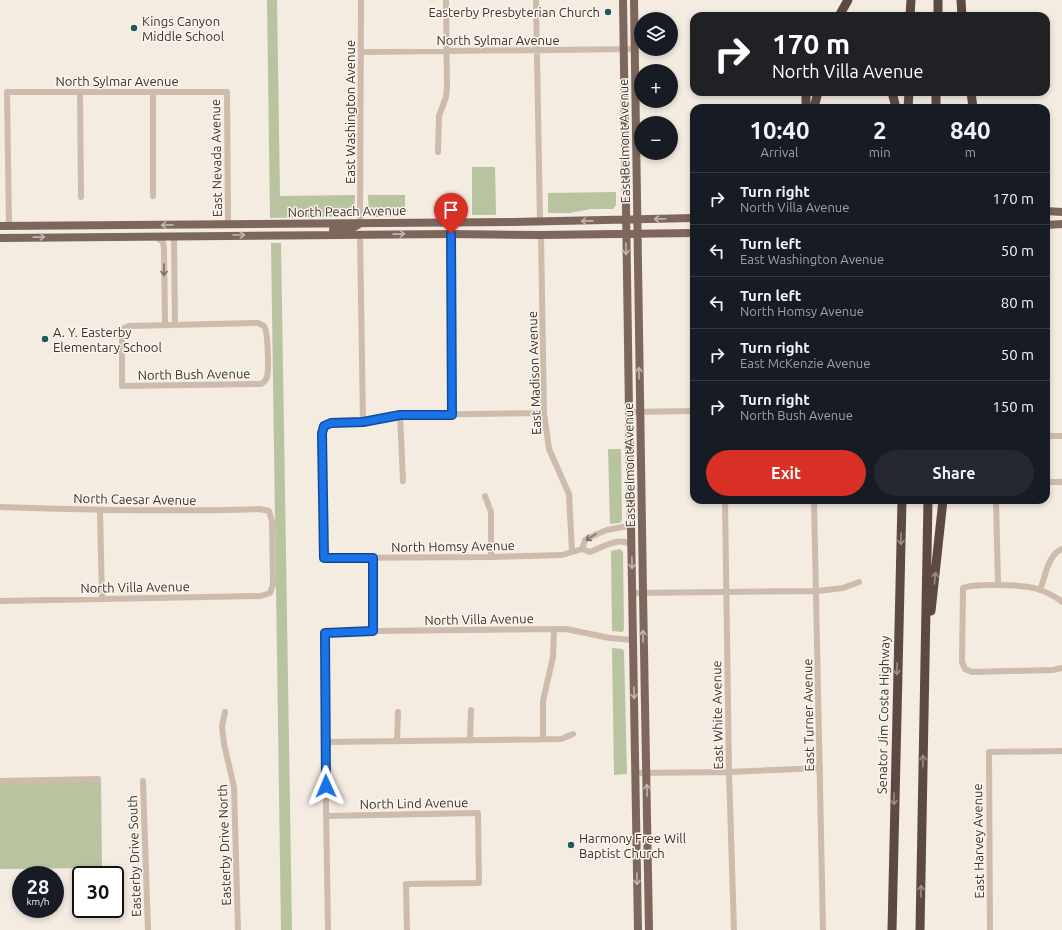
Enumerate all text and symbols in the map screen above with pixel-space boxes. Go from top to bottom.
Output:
place label: Easterby Presbyterian Church [428,5,600,19]
marker: Easterby Presbyterian Church [603,7,613,17]
map controls [634,12,678,160]
button: layers [634,12,678,56]
place label: Kings Canyon Middle School [142,14,225,43]
marker: Kings Canyon Middle School [129,23,139,33]
icon: right [706,28,758,80]
text: 170 m [772,28,850,59]
street label: North Sylmar Avenue [436,33,560,47]
street label: East Washington Avenue [343,40,357,184]
text: North Villa Avenue [772,61,924,81]
button: + [634,64,678,108]
street label: North Sylmar Avenue [55,74,179,88]
street label: East Belmont Avenue [616,79,632,203]
street label: East Nevada Avenue [208,99,224,217]
button: − [634,116,678,160]
text: 10:40 [749,117,809,144]
text: 2 [873,117,886,144]
text: 840 [950,117,991,144]
text: Arrival [760,145,798,159]
text: min [869,145,891,159]
text: m [965,145,976,159]
text: Turn right [740,183,810,200]
icon: right [706,188,728,210]
text: 170 m [992,190,1034,207]
pin [434,193,468,234]
icon: arrive [440,199,462,221]
text: North Villa Avenue [740,200,849,214]
street label: North Peach Avenue [287,203,407,219]
one-way arrow [654,215,667,223]
one-way arrow [581,217,594,225]
one-way arrow [161,221,174,228]
one-way arrow [392,230,405,238]
one-way arrow [232,231,245,239]
one-way arrow [32,233,45,241]
text: Turn left [740,235,801,252]
icon: left [706,240,728,262]
one-way arrow [622,242,630,255]
text: 50 m [1001,242,1034,259]
text: East Washington Avenue [740,252,884,266]
one-way arrow [160,263,168,276]
text: Turn left [740,287,801,304]
icon: left [706,292,728,314]
text: 80 m [1001,294,1034,311]
text: North Homsy Avenue [740,304,864,318]
street label: East Madison Avenue [525,311,543,435]
place label: A. Y. Easterby Elementary School [53,325,162,354]
marker: A. Y. Easterby Elementary School [40,334,50,344]
text: Turn right [740,339,810,356]
icon: right [706,344,728,366]
text: 50 m [1001,346,1034,363]
text: East McKenzie Avenue [740,356,870,370]
street label: North Bush Avenue [137,366,251,382]
one-way arrow [635,367,643,380]
text: Turn right [740,391,810,408]
icon: right [706,396,728,418]
text: 150 m [992,398,1034,415]
street label: East Belmont Avenue [621,403,637,527]
text: North Bush Avenue [740,408,853,422]
button: Exit [706,450,866,496]
button: Share [874,450,1034,496]
street label: North Caesar Avenue [73,491,197,507]
one-way arrow [897,532,904,545]
one-way arrow [585,534,597,542]
street label: North Homsy Avenue [391,538,515,554]
one-way arrow [628,556,636,569]
one-way arrow [931,572,939,585]
street label: North Villa Avenue [80,579,190,595]
street label: North Villa Avenue [424,611,534,627]
one-way arrow [640,630,647,643]
street label: Senator Jim Costa Highway [875,636,891,794]
street label: East Turner Avenue [800,658,816,772]
street label: East White Avenue [709,660,725,770]
one-way arrow [894,662,901,675]
one-way arrow [630,686,638,699]
one-way arrow [919,755,927,768]
position arrow [305,765,347,807]
street label: East Harvey Avenue [970,783,986,899]
street label: Easterby Drive North [215,784,233,906]
one-way arrow [643,784,651,797]
one-way arrow [890,792,898,805]
street label: Easterby Drive South [125,795,143,917]
street label: North Lind Avenue [359,795,469,811]
place label: Harmony Free Will Baptist Church [579,831,687,860]
marker: Harmony Free Will Baptist Church [566,840,576,850]
speed limit sign: 30 [72,866,124,918]
one-way arrow [634,872,641,885]
text: 28 [27,875,49,898]
one-way arrow [917,885,924,898]
text: km/h [26,896,50,907]

